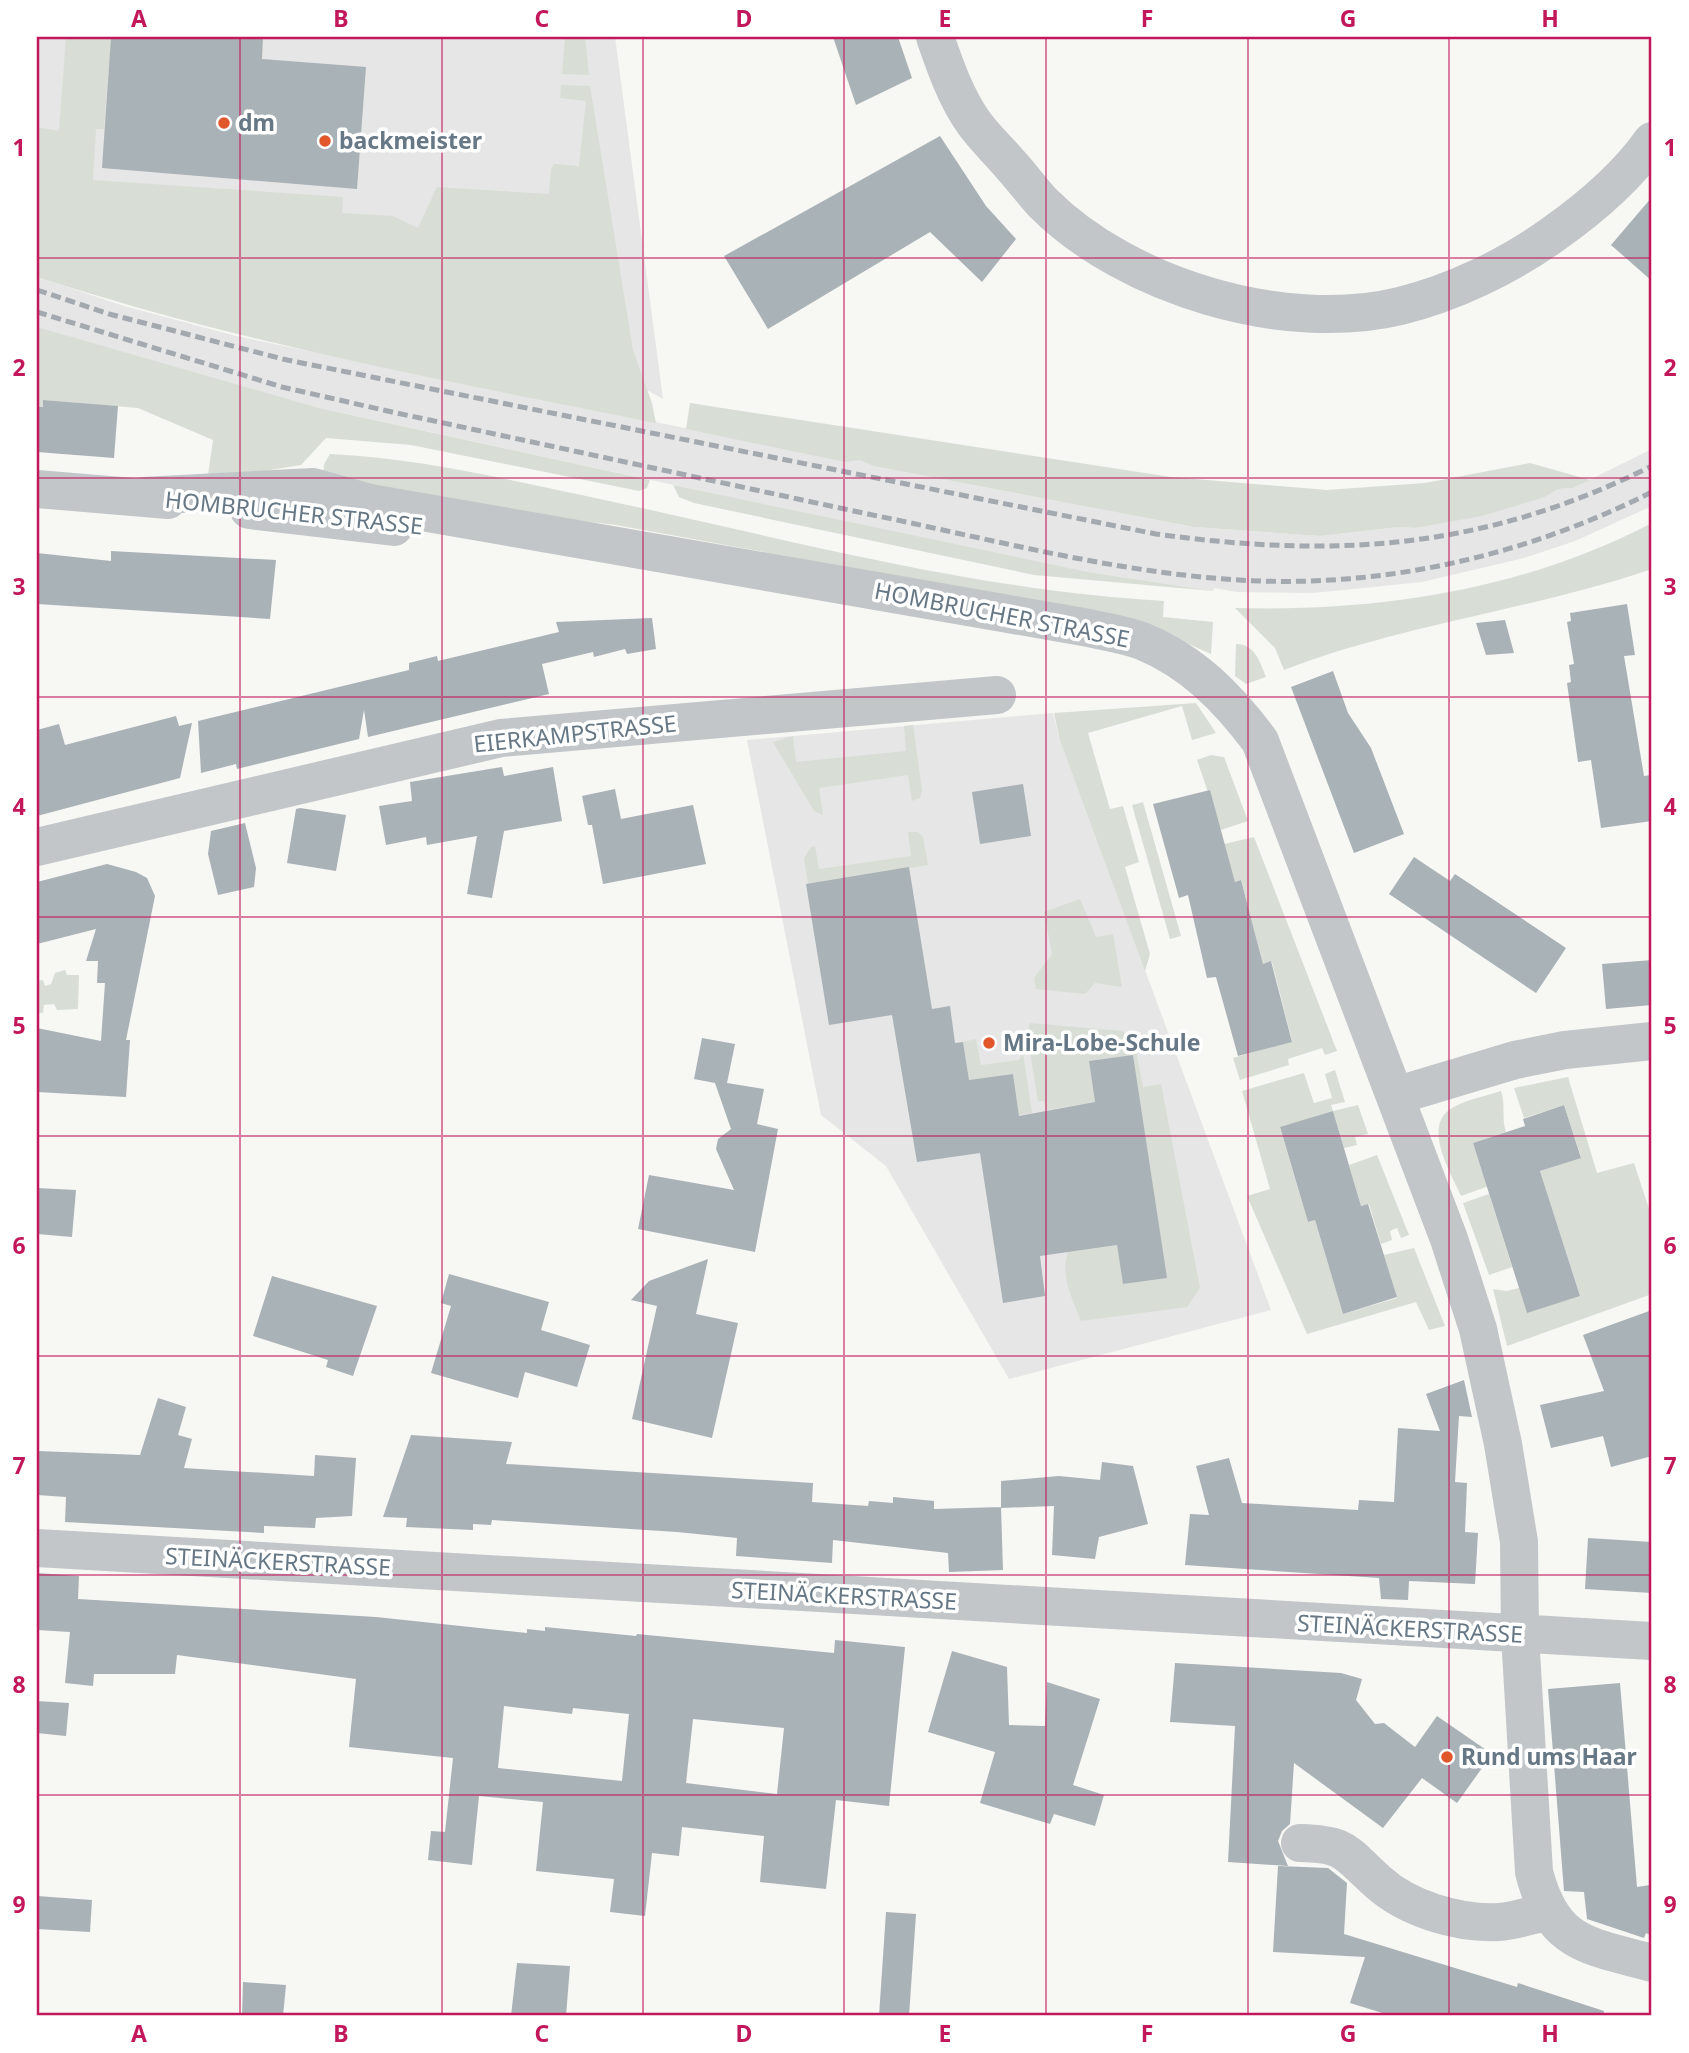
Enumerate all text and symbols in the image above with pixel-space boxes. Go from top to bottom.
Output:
text: A [131,2,147,34]
text: B [333,2,349,34]
text: C [535,2,550,34]
text: D [736,2,752,34]
text: E [939,2,951,34]
text: F [1141,2,1153,34]
text: G [1340,2,1356,34]
text: H [1541,2,1559,34]
place label: dm [238,106,275,138]
marker: dm [216,115,232,131]
place label: backmeister [339,124,482,156]
text: 1 [12,131,26,163]
text: 1 [1663,131,1677,163]
marker: backmeister [317,133,333,149]
text: 2 [12,351,26,383]
text: 2 [1663,351,1677,383]
street label: HOMBRUCHER STRASSE [164,483,425,541]
text: 3 [12,570,26,602]
text: 3 [1663,570,1677,602]
street label: HOMBRUCHER STRASSE [872,574,1132,654]
street label: EIERKAMPSTRASSE [472,706,678,760]
text: 4 [12,790,26,822]
text: 4 [1663,790,1677,822]
text: 5 [12,1009,26,1041]
text: 5 [1663,1009,1677,1041]
place label: Mira-Lobe-Schule [1003,1026,1200,1058]
marker: Mira-Lobe-Schule [981,1035,997,1051]
text: 6 [12,1229,26,1261]
text: 6 [1663,1229,1677,1261]
text: 7 [12,1449,26,1481]
text: 7 [1663,1449,1677,1481]
street label: STEINÄCKERSTRASSE [164,1539,392,1583]
street label: STEINÄCKERSTRASSE [730,1573,958,1617]
street label: STEINÄCKERSTRASSE [1296,1606,1524,1650]
text: 8 [12,1668,26,1700]
text: 8 [1663,1668,1677,1700]
place label: Rund ums Haar [1461,1740,1637,1772]
marker: Rund ums Haar [1439,1749,1455,1765]
text: 9 [12,1888,26,1920]
text: 9 [1663,1888,1677,1920]
text: A [131,2017,147,2049]
text: B [333,2017,349,2049]
text: C [535,2017,550,2049]
text: D [736,2017,752,2049]
text: E [939,2017,951,2049]
text: F [1141,2017,1153,2049]
text: G [1340,2017,1356,2049]
text: H [1541,2017,1559,2049]

